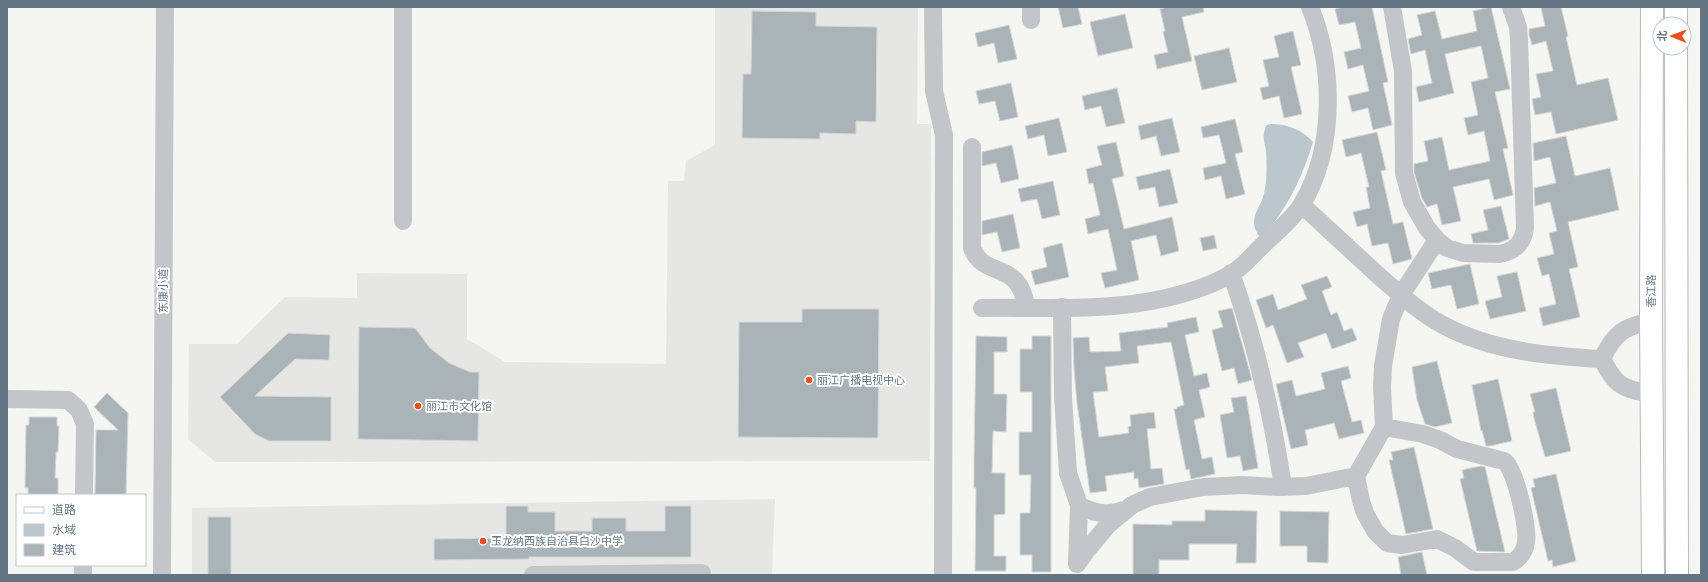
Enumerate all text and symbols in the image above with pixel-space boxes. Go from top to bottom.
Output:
north arrow [1652,16,1692,56]
text: 北 [1656,30,1669,41]
street label: 东康小道 [157,269,170,313]
street label: 香江路 [1645,275,1658,308]
place label: 丽江广播电视中心 [817,374,905,387]
marker: 丽江广播电视中心 [804,375,814,385]
place label: 丽江市文化馆 [426,400,492,413]
marker: 丽江市文化馆 [413,401,423,411]
legend [16,494,146,566]
text: 道路 [52,503,76,517]
text: 水域 [52,523,76,537]
place label: 玉龙纳西族自治县白沙中学 [491,535,623,548]
marker: 玉龙纳西族自治县白沙中学 [478,536,488,546]
text: 建筑 [52,543,76,557]

